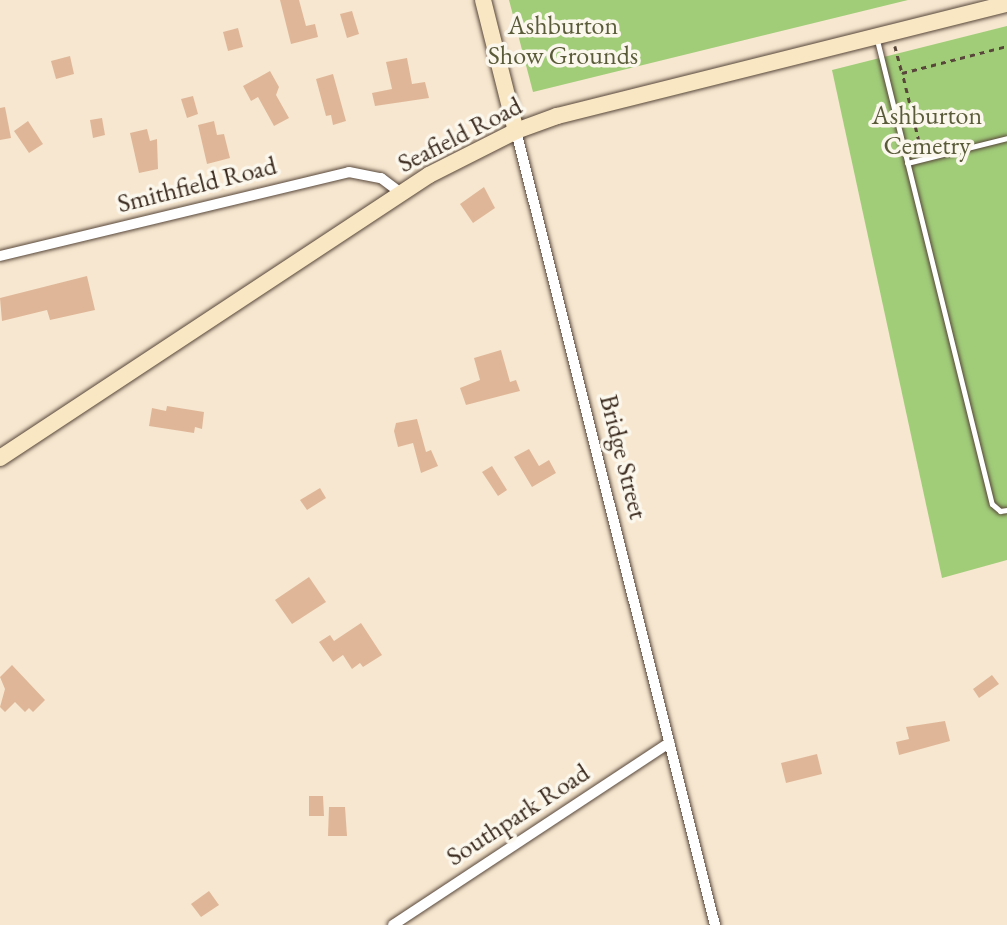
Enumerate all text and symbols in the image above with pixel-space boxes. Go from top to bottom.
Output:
park label: Ashburton Show Grounds [488,10,638,72]
street label: Seafield Road [393,90,527,180]
park label: Ashburton Cemetry [872,100,982,162]
street label: Smithfield Road [114,150,280,220]
street label: Bridge Street [592,391,654,523]
street label: Southpark Road [441,757,595,873]

